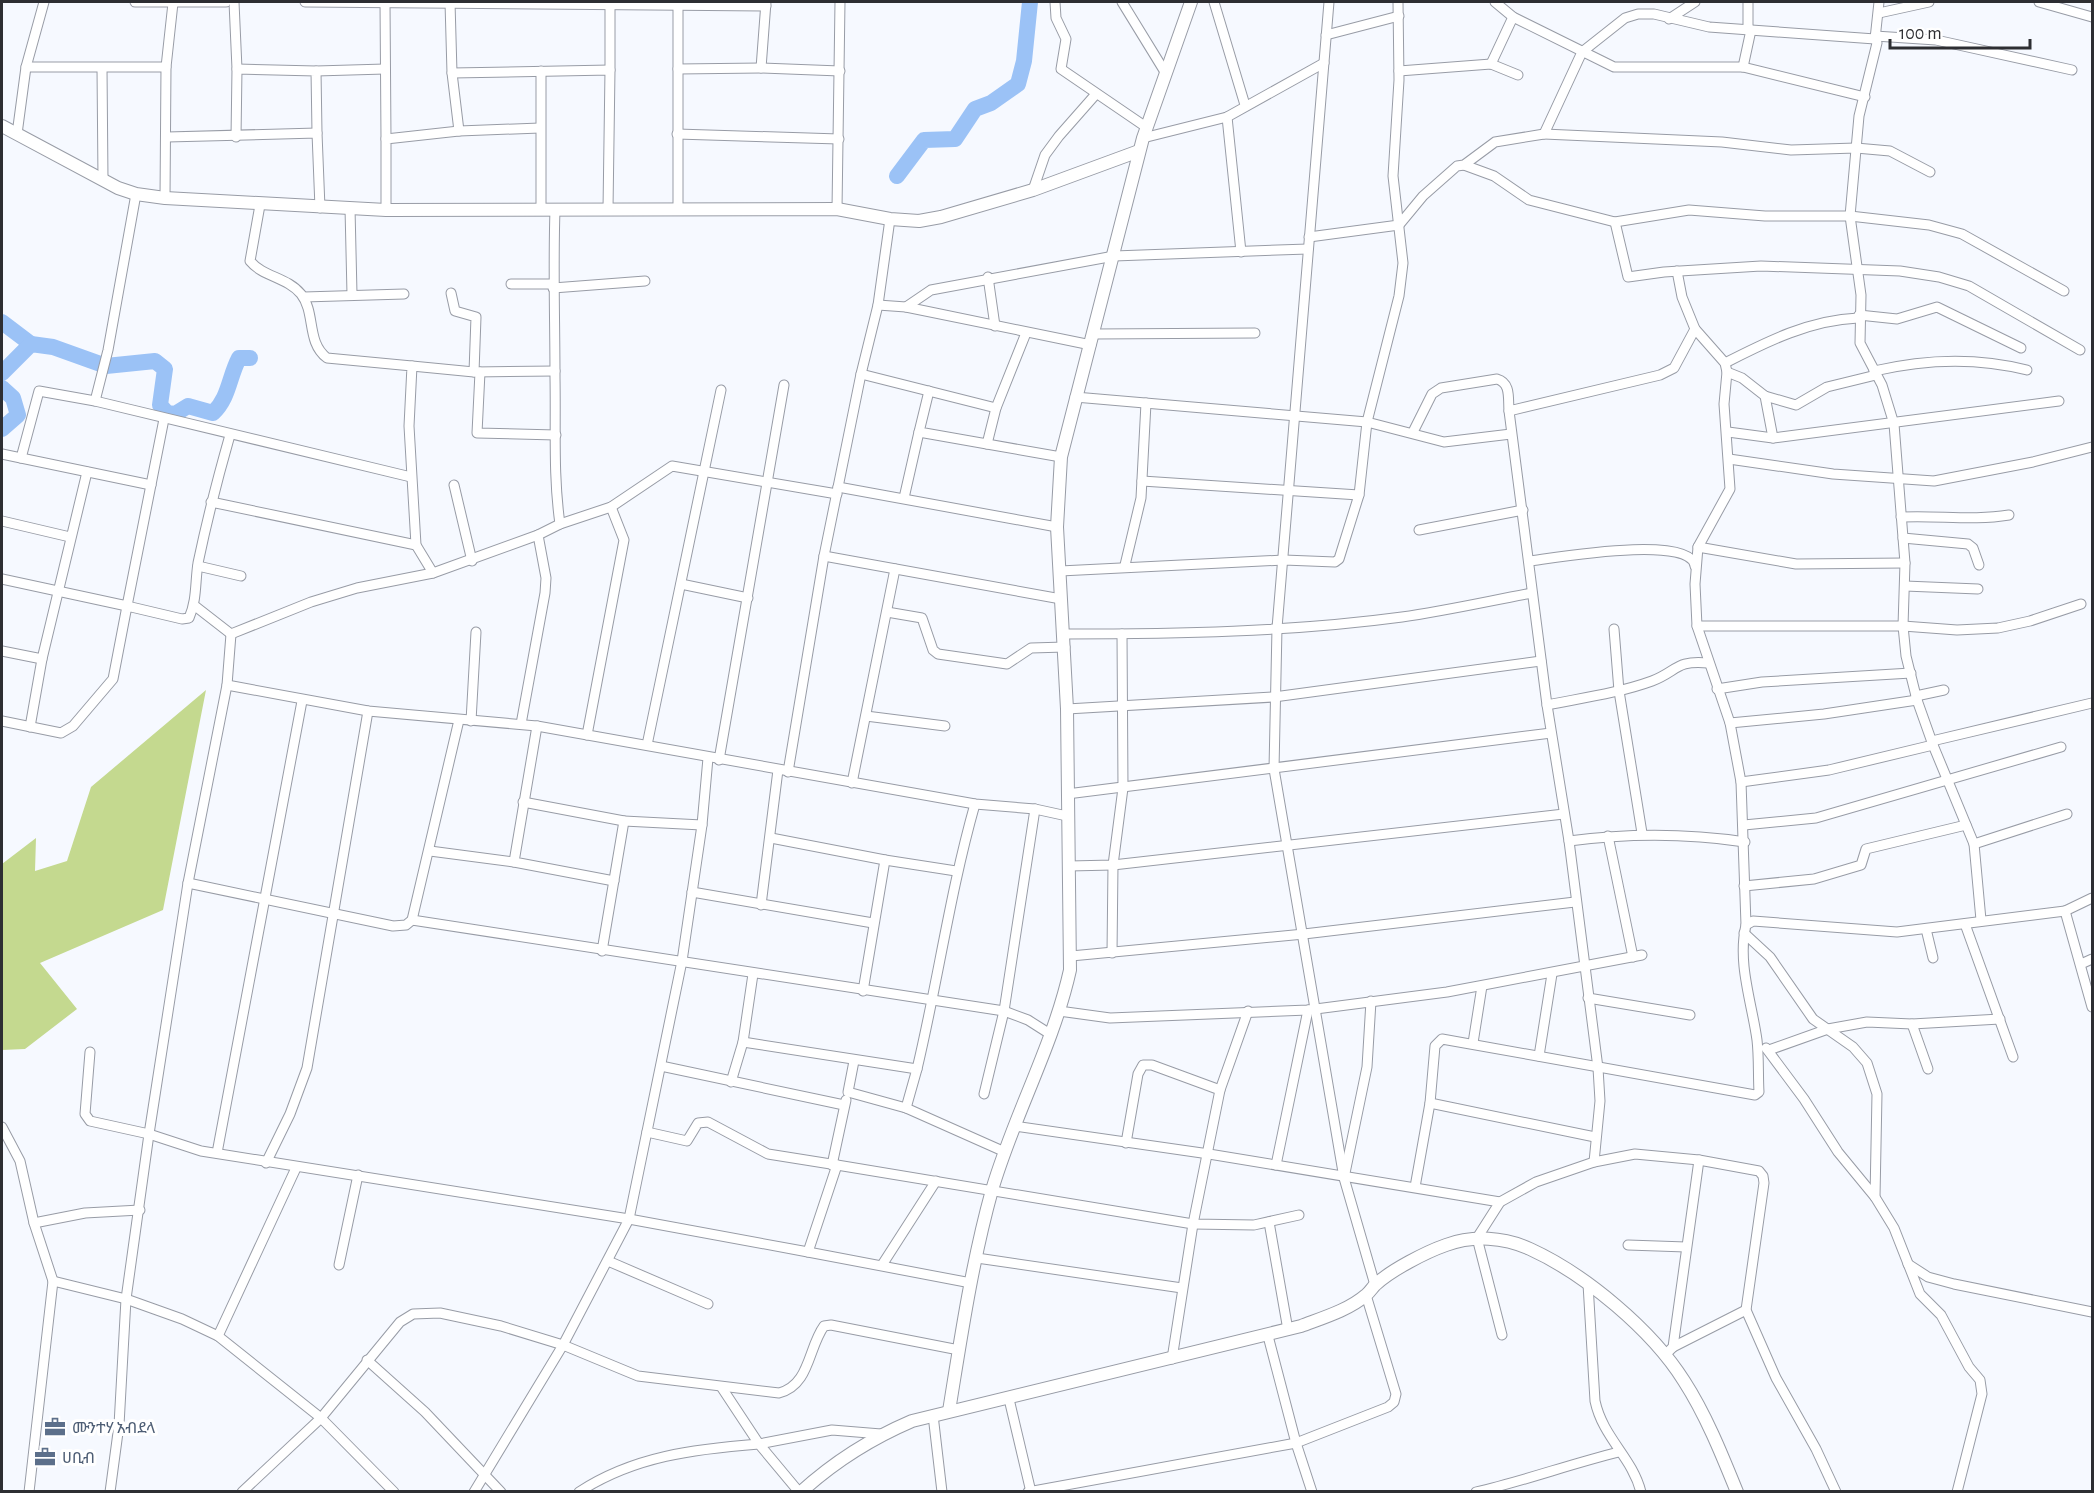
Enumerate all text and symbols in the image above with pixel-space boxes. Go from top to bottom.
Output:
scale bar [1890,12,2030,50]
text: 100 m [1899,25,1942,43]
office icon: ሙንተሃ አብደላ [43,1415,67,1439]
place label: ሙንተሃ አብደላ [72,1420,155,1436]
office icon: ሀቢብ [33,1445,57,1469]
place label: ሀቢብ [62,1450,95,1466]

